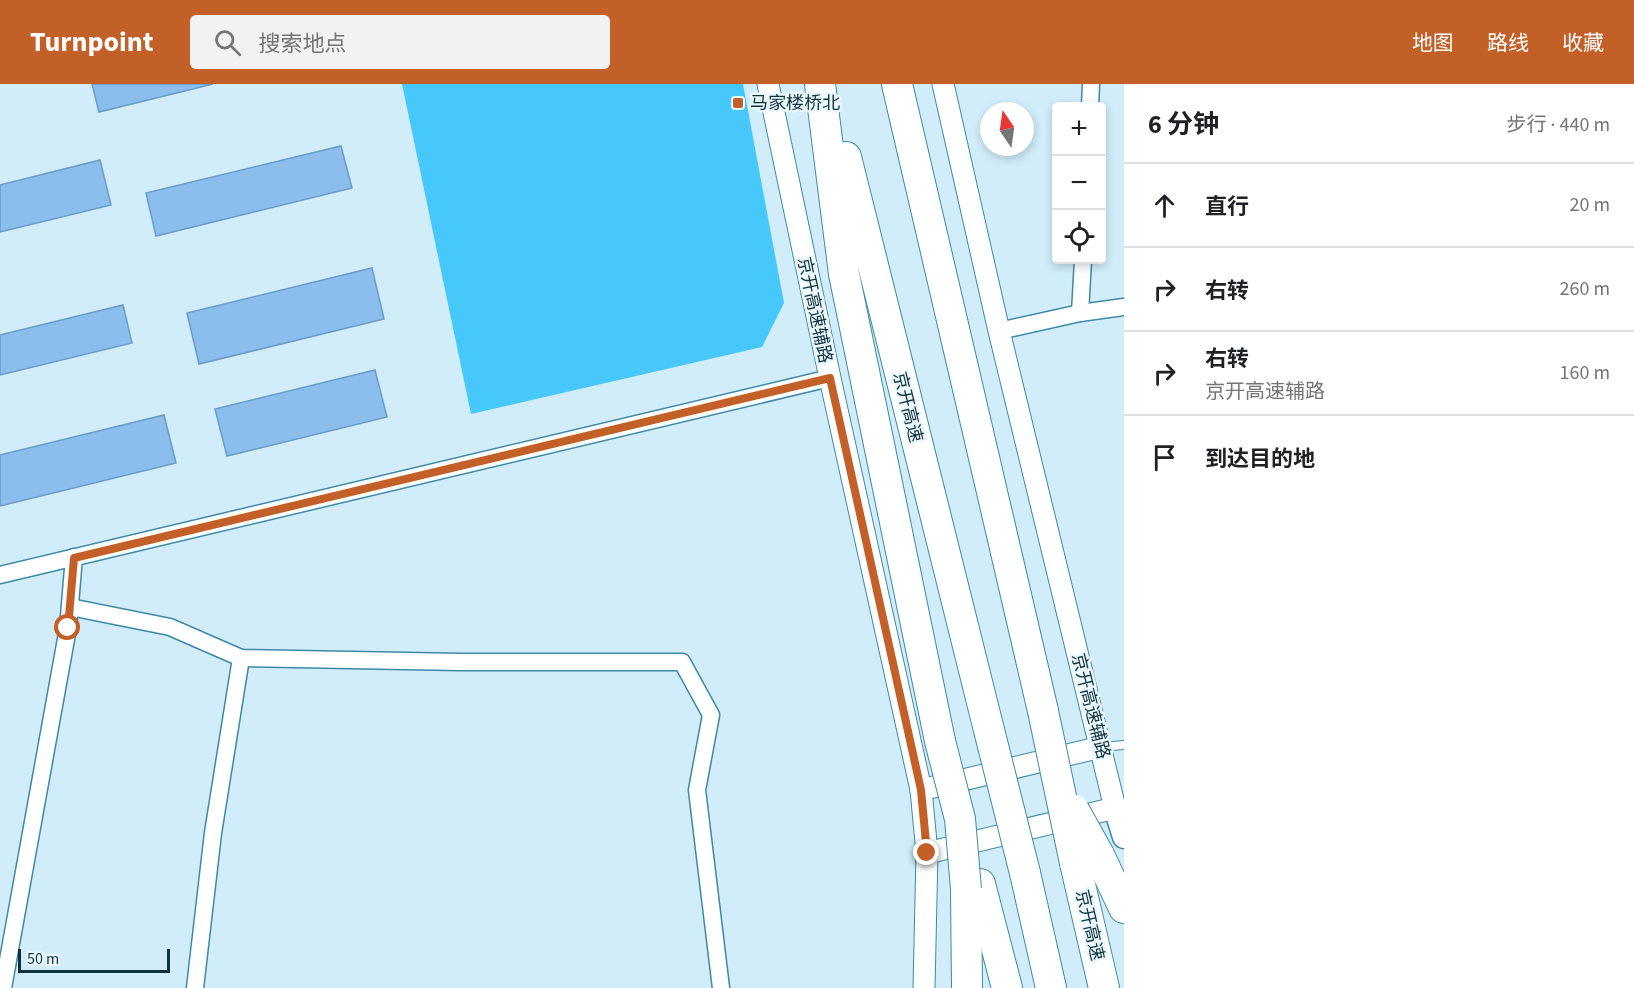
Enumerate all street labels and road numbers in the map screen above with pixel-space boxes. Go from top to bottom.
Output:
street label: 京开高速辅路 [791,255,838,366]
street label: 京开高速 [887,369,928,445]
street label: 京开高速辅路 [1065,651,1116,762]
street label: 京开高速 [1069,887,1110,963]

